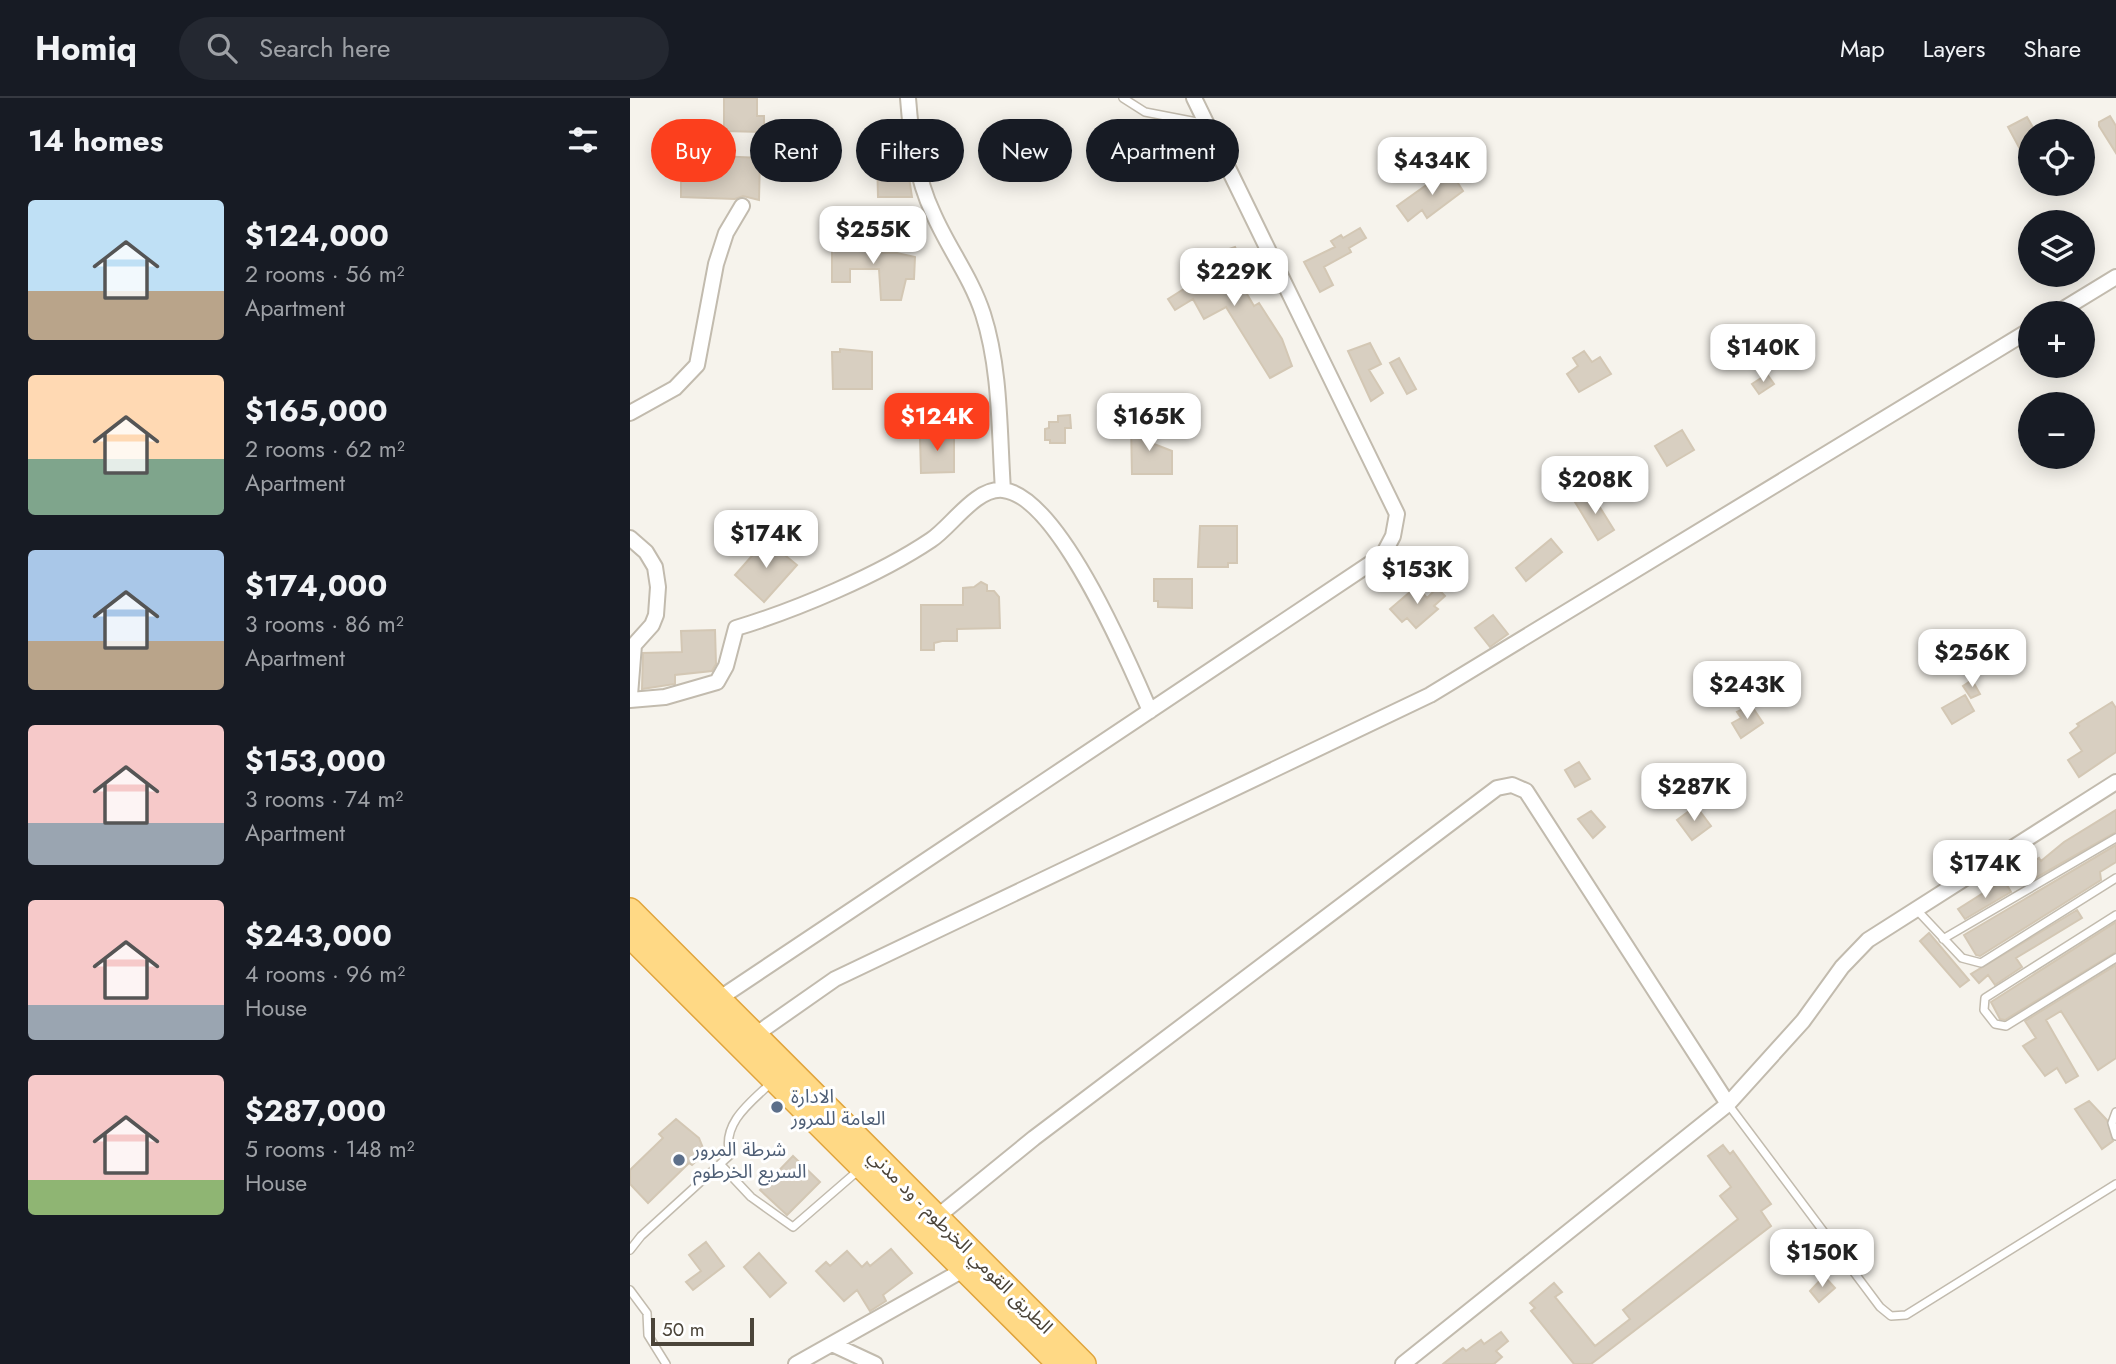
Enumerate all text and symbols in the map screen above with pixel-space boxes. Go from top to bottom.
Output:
search box [179,17,669,80]
text: Homiq [35,25,137,72]
icon: search [203,29,241,67]
text: Search here [259,29,390,67]
text: Map [1840,31,1885,66]
text: Layers [1923,31,1985,66]
text: Share [2023,31,2081,66]
text: 14 homes [28,119,163,162]
chip: Buy [651,119,736,182]
chip: Rent [750,119,842,182]
chip: Filters [856,119,964,182]
chip: New [978,119,1072,182]
chip: Apartment [1086,119,1239,182]
map controls [2018,119,2095,469]
button: locate [2018,119,2095,196]
icon: filters [564,121,602,159]
pin: $434K [1383,138,1481,197]
text: $434K [1394,143,1470,177]
pin: $255K [824,206,922,266]
button: layers [2018,210,2095,287]
text: $255K [835,212,911,246]
text: $124,000 [245,214,389,257]
icon: home [84,228,168,312]
pin: $229K [1185,248,1283,308]
text: $229K [1196,254,1272,288]
text: 2 rooms · 56 m² [245,257,405,291]
text: Apartment [245,291,345,325]
button: + [2018,301,2095,378]
pin: $140K [1714,324,1812,384]
text: $140K [1726,330,1800,364]
text: $165,000 [245,389,388,432]
button: − [2018,392,2095,469]
pin: $124K [888,394,986,453]
pin: $165K [1100,394,1198,453]
text: $124K [900,399,974,433]
text: $165K [1113,399,1185,433]
icon: home [84,403,168,487]
text: 2 rooms · 62 m² [245,432,405,466]
pin: $208K [1546,456,1644,516]
text: $208K [1557,462,1633,496]
text: Apartment [245,466,345,500]
pin: $174K [717,510,815,570]
text: $174K [730,516,802,550]
pin: $153K [1368,546,1466,606]
text: $153K [1381,552,1453,586]
text: $174,000 [245,564,387,607]
icon: home [84,578,168,662]
text: 3 rooms · 86 m² [245,607,404,641]
pin: $256K [1923,630,2021,689]
text: $256K [1934,635,2010,669]
text: Apartment [245,641,345,675]
pin: $243K [1698,662,1796,721]
text: $243K [1709,667,1785,701]
text: $153,000 [245,739,386,782]
icon: home [84,753,168,837]
pin: $287K [1645,764,1743,823]
text: $287K [1657,769,1731,803]
text: 3 rooms · 74 m² [245,782,403,816]
text: Apartment [245,816,345,850]
pin: $174K [1936,840,2034,900]
text: $174K [1949,846,2021,880]
text: $243,000 [245,914,392,957]
icon: home [84,928,168,1012]
text: 4 rooms · 96 m² [245,957,405,991]
text: House [245,991,307,1025]
place label: الادارة العامة للمرور [790,1083,885,1132]
text: $287,000 [245,1089,386,1132]
marker: الادارة العامة للمرور [769,1099,785,1115]
icon: home [84,1103,168,1187]
text: 5 rooms · 148 m² [245,1132,415,1166]
place label: شرطة المرور السريع الخرطوم [692,1136,807,1186]
street label: الطريق القومي الخرطوم - ود مدني [861,1143,1059,1341]
marker: شرطة المرور السريع الخرطوم [671,1152,687,1168]
text: House [245,1166,307,1200]
pin: $150K [1773,1230,1871,1289]
text: $150K [1786,1235,1858,1269]
scale bar [651,1315,754,1347]
text: 50 m [662,1316,705,1343]

